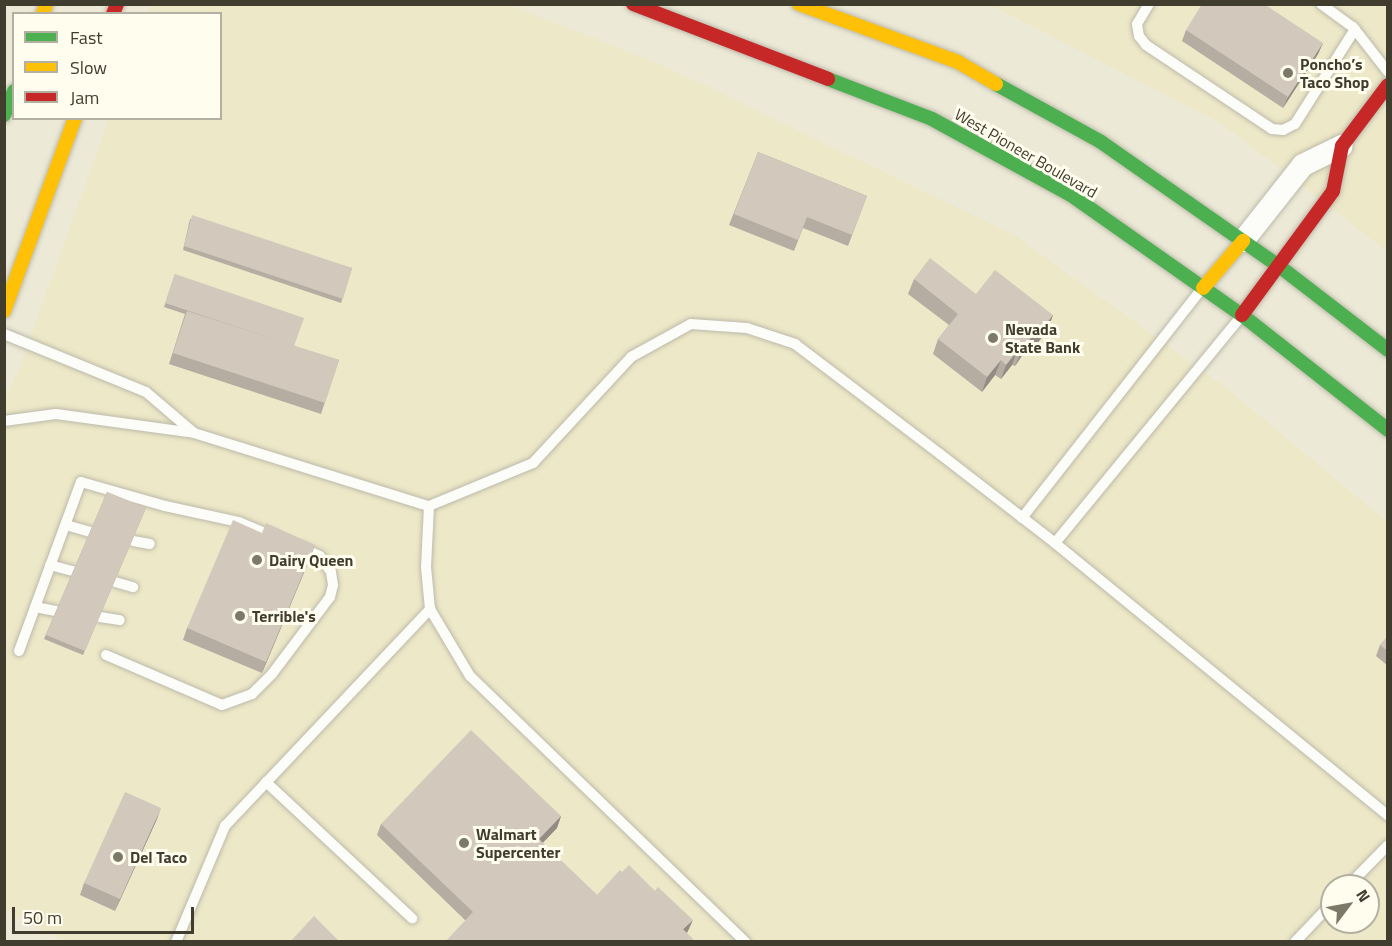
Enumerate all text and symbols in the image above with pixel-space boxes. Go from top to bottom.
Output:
legend [12,12,222,120]
text: Fast [70,24,103,51]
text: Slow [70,54,107,81]
place label: Poncho’s Taco Shop [1300,54,1369,92]
marker: Poncho’s Taco Shop [1281,66,1295,80]
text: Jam [70,84,99,111]
street label: West Pioneer Boulevard [951,104,1101,202]
place label: Nevada State Bank [1005,319,1080,357]
marker: Nevada State Bank [986,331,1000,345]
place label: Dairy Queen [269,550,353,570]
marker: Dairy Queen [250,553,264,567]
place label: Terrible's [252,606,316,626]
marker: Terrible's [233,609,247,623]
place label: Walmart Supercenter [476,824,560,862]
marker: Walmart Supercenter [457,836,471,850]
place label: Del Taco [130,847,187,867]
marker: Del Taco [111,850,125,864]
north arrow [1320,874,1380,934]
text: N [1350,884,1377,907]
scale bar [15,895,196,933]
text: 50 m [23,904,62,931]

